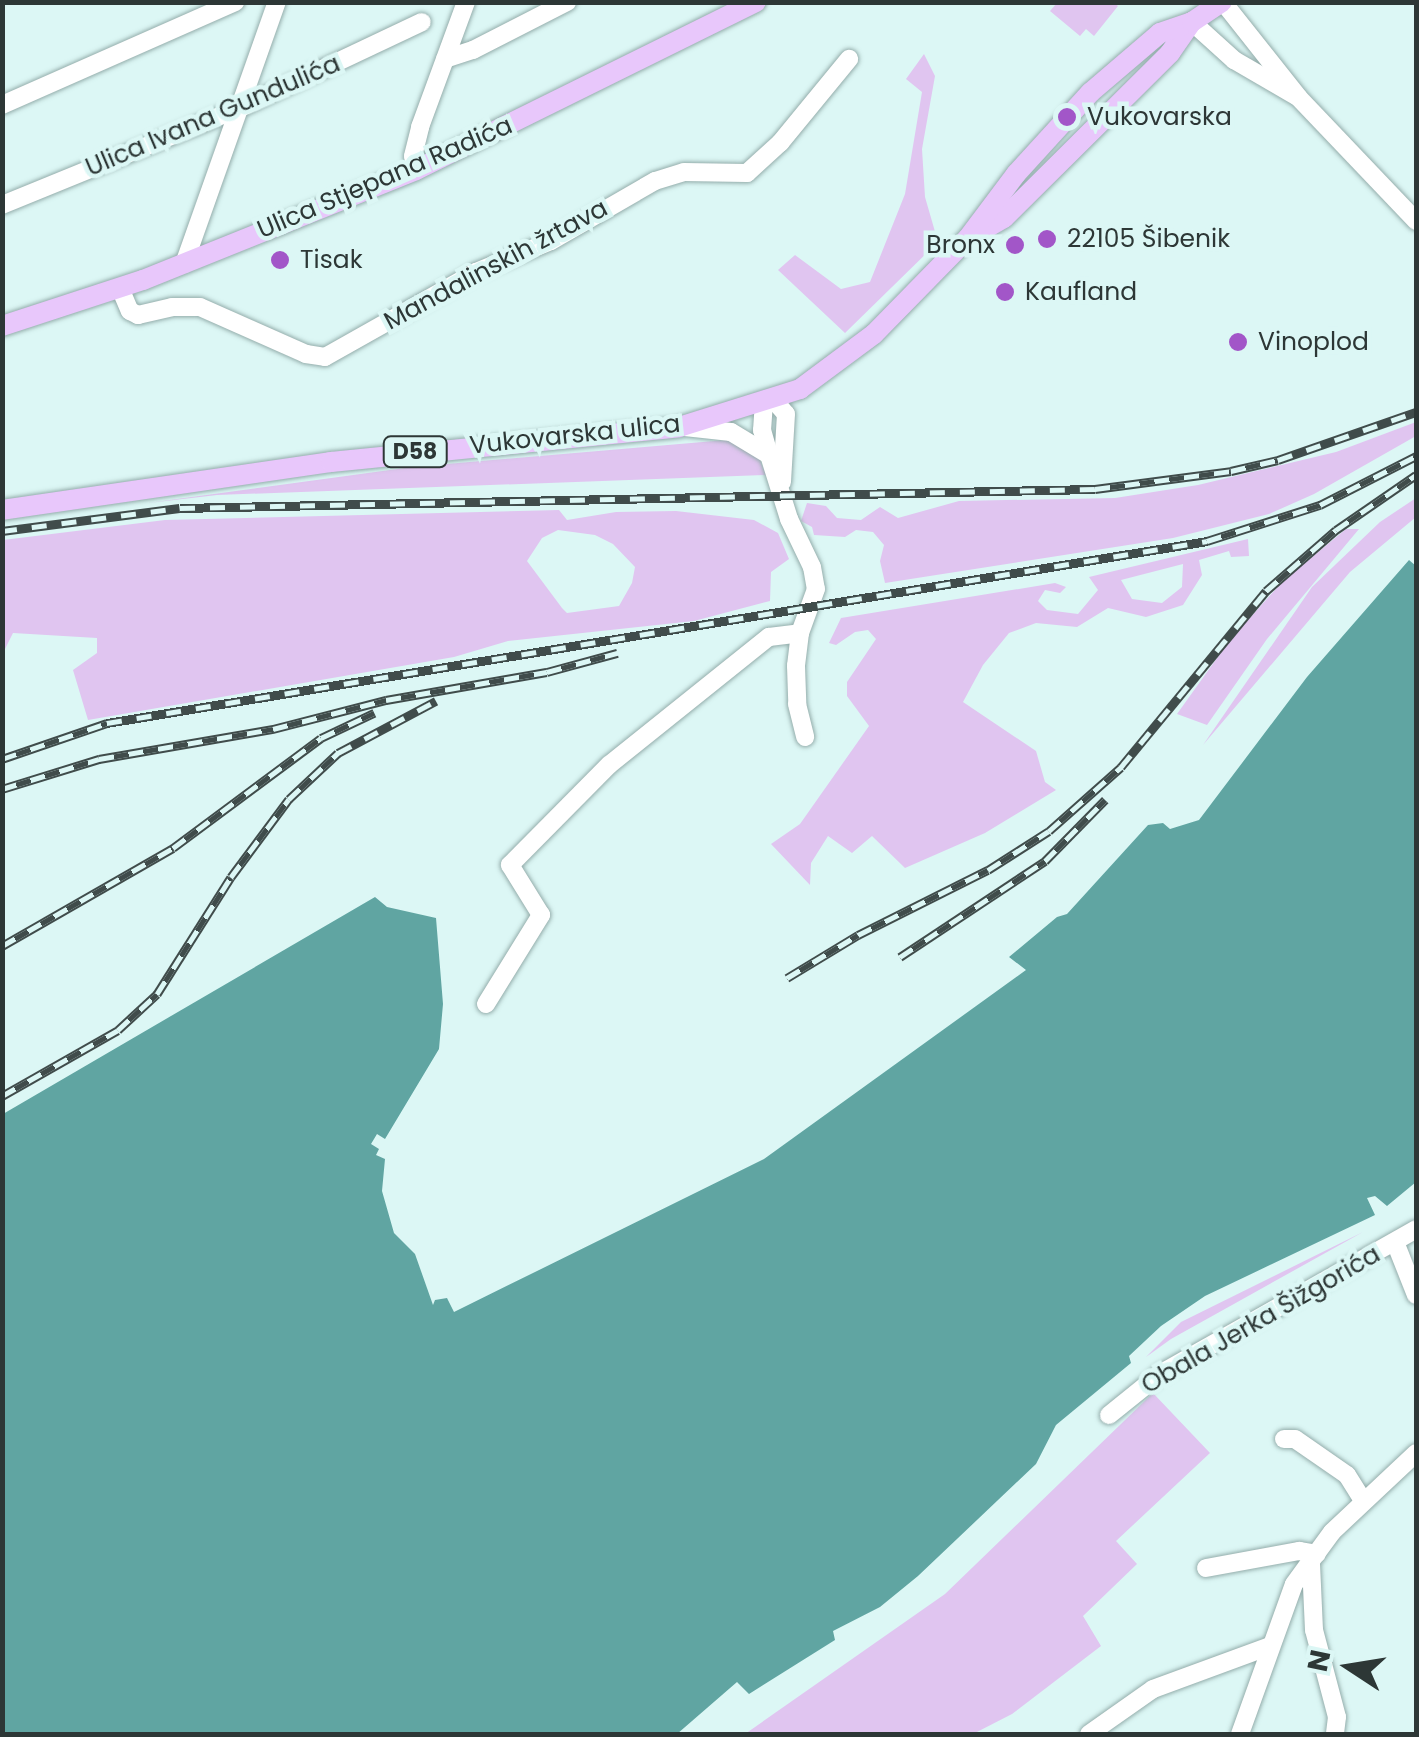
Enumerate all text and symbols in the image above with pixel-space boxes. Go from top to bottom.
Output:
street label: Ulica Ivana Gundulića [81,49,345,183]
place label: Vukovarska [1087,102,1232,132]
marker: Vukovarska [1056,106,1078,128]
street label: Ulica Stjepana Radića [253,111,517,245]
street label: Mandalinskih žrtava [379,193,613,337]
place label: 22105 Šibenik [1067,224,1230,254]
marker: 22105 Šibenik [1036,228,1058,250]
place label: Bronx [926,230,995,260]
marker: Bronx [1004,234,1026,256]
place label: Tisak [300,245,362,275]
marker: Tisak [269,249,291,271]
place label: Kaufland [1025,277,1137,307]
marker: Kaufland [994,281,1016,303]
place label: Vinoplod [1258,327,1369,357]
marker: Vinoplod [1227,331,1249,353]
street label: Vukovarska ulica [468,409,682,461]
road number: D58 [382,435,448,469]
street label: Obala Jerka Šižgorića [1136,1239,1386,1401]
north arrow [1299,1617,1399,1717]
text: N [1298,1646,1340,1675]

